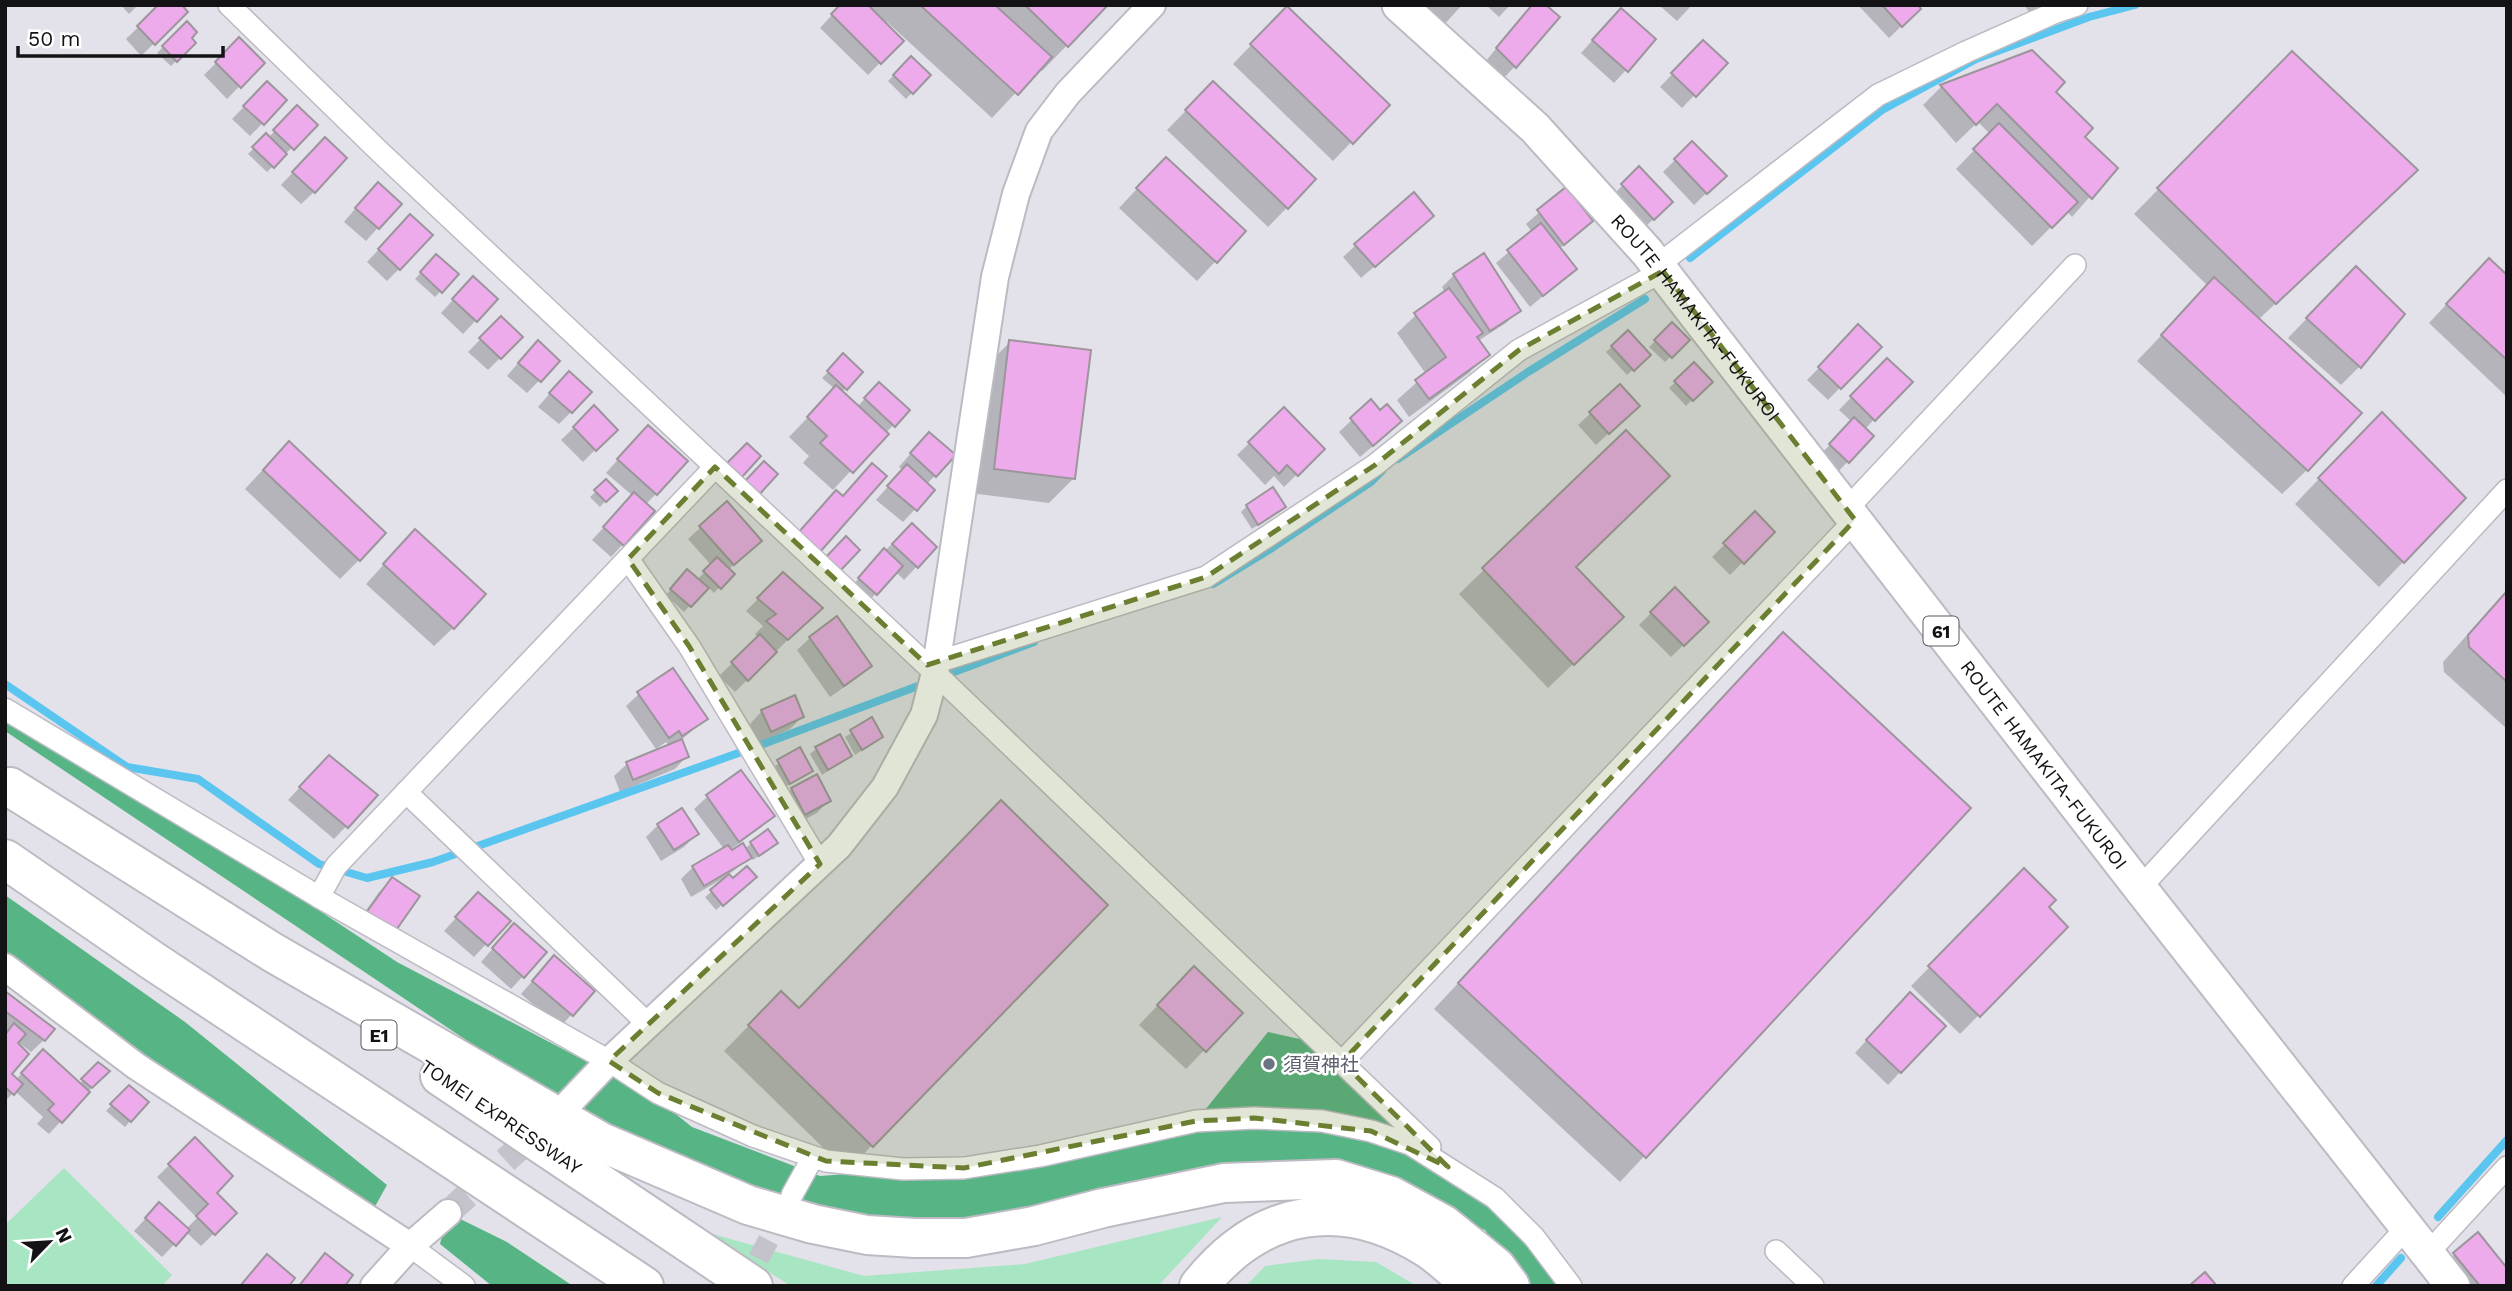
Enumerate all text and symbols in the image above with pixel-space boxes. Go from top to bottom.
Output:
scale bar [18,14,222,58]
text: 50 m [28,26,80,51]
street label: ROUTE HAMAKITA-FUKUROI [1606,209,1785,426]
road number: 61 [1924,616,1958,646]
street label: ROUTE HAMAKITA-FUKUROI [1956,655,2133,874]
road number: E1 [362,1020,396,1050]
place label: 須賀神社 [1283,1053,1359,1076]
street label: TOMEI EXPRESSWAY [416,1054,586,1180]
marker: 須賀神社 [1261,1056,1277,1072]
north arrow [14,1207,84,1277]
text: N [51,1224,77,1246]

